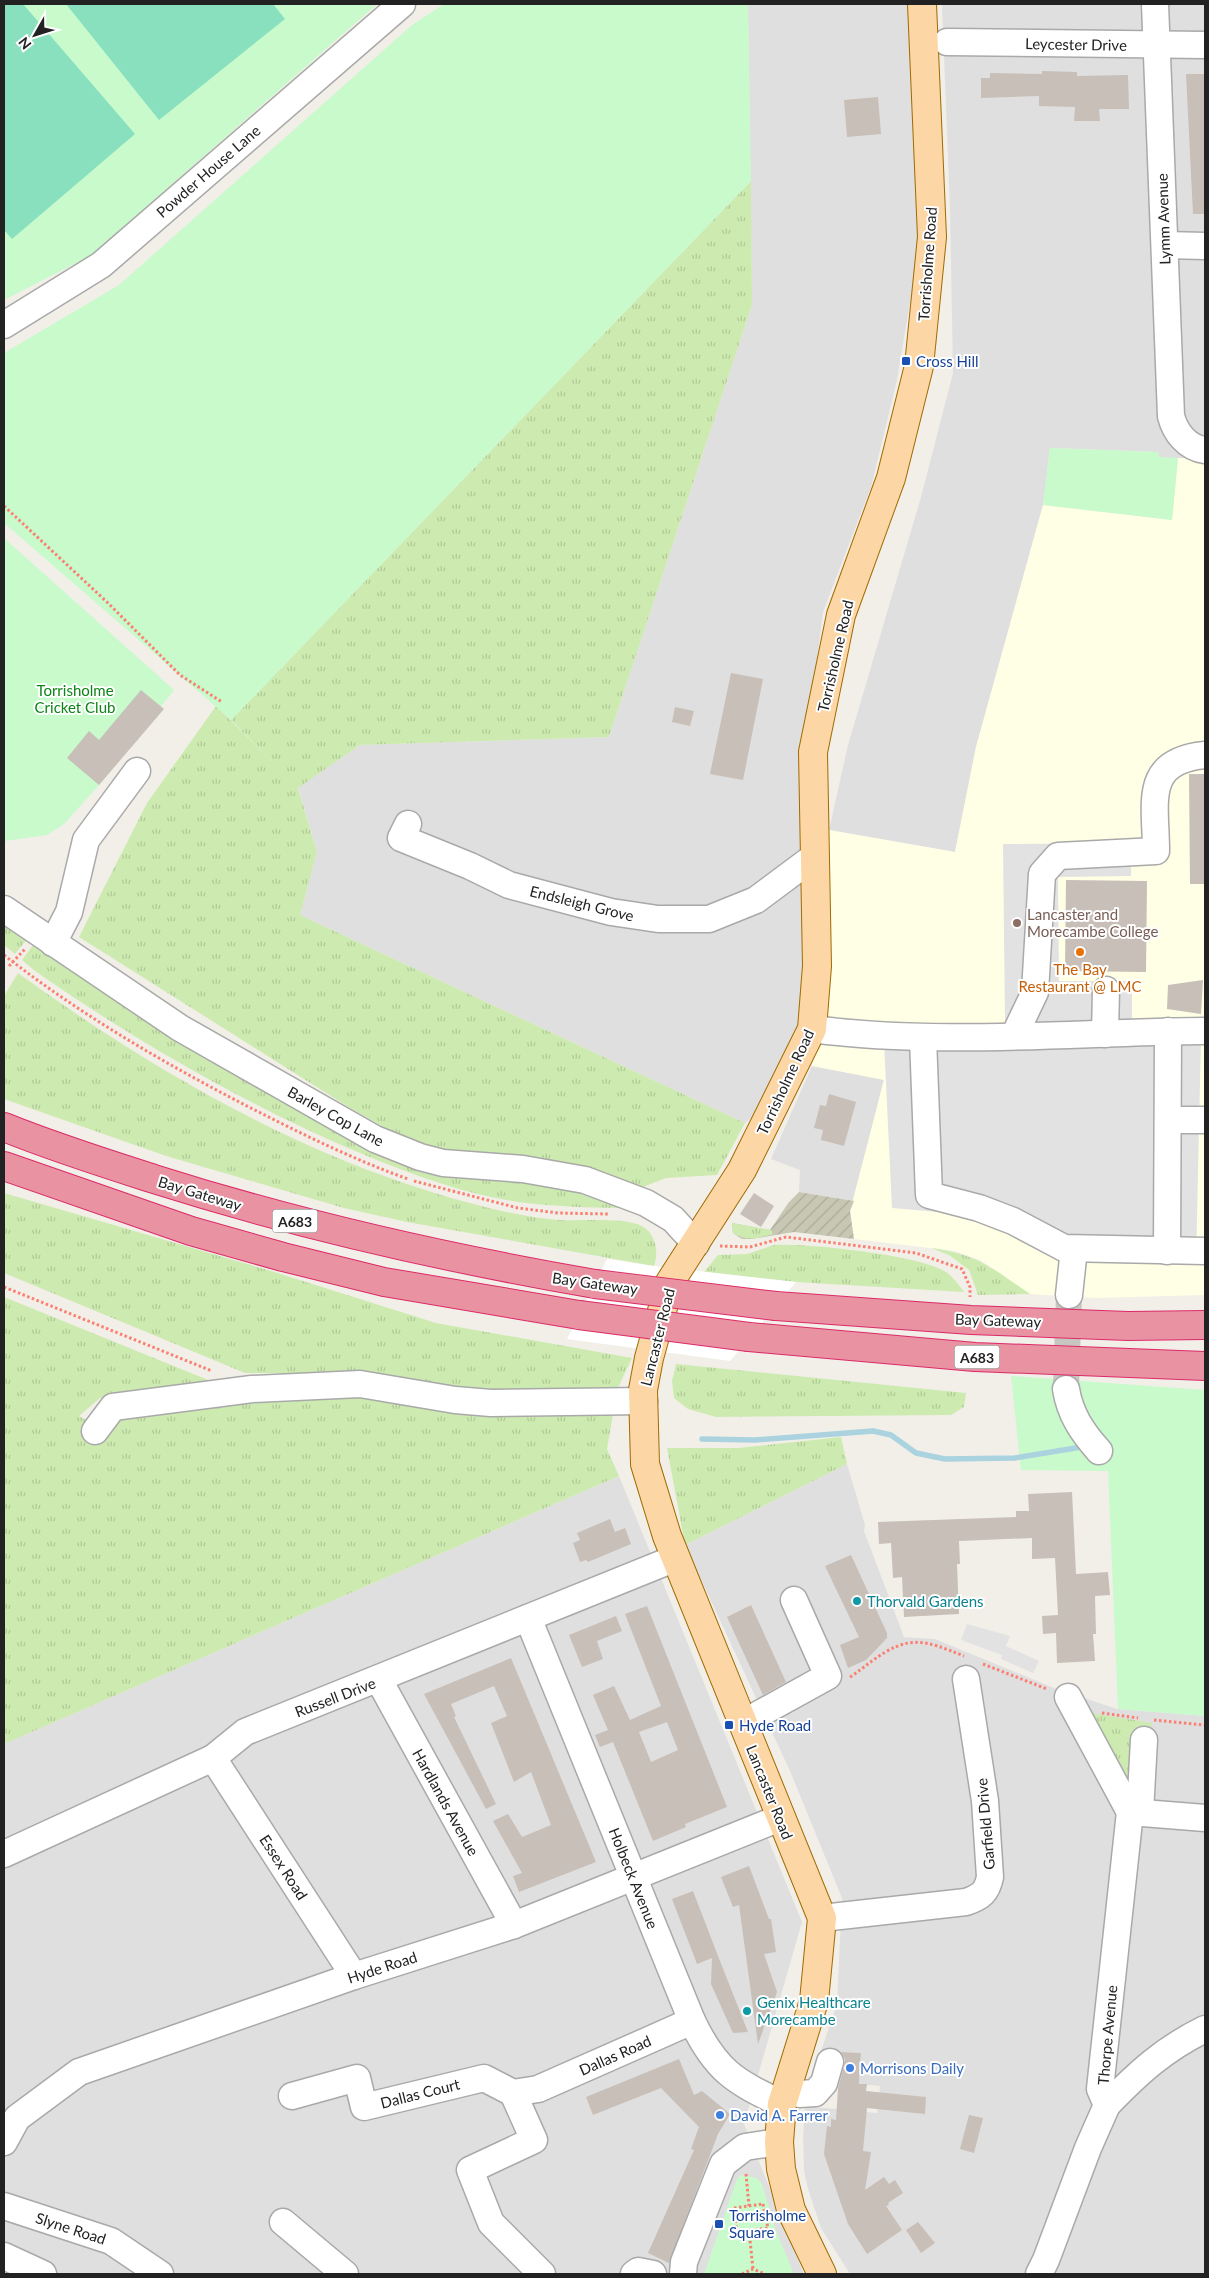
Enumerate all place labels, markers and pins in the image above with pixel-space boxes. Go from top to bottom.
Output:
place label: Cross Hill [916,352,978,370]
marker: Cross Hill [900,355,912,367]
place label: Lancaster and Morecambe College [1027,905,1158,940]
marker: Lancaster and Morecambe College [1011,917,1023,929]
marker: The Bay Restaurant @ LMC [1074,946,1086,958]
place label: The Bay Restaurant @ LMC [1019,960,1141,995]
place label: Thorvald Gardens [867,1592,984,1610]
marker: Thorvald Gardens [851,1595,863,1607]
place label: Hyde Road [739,1716,811,1734]
marker: Hyde Road [723,1719,735,1731]
place label: Genix Healthcare Morecambe [757,1993,871,2028]
marker: Genix Healthcare Morecambe [741,2005,753,2017]
place label: Morrisons Daily [860,2059,964,2077]
marker: Morrisons Daily [844,2062,856,2074]
place label: David A. Farrer [730,2106,829,2124]
marker: David A. Farrer [714,2109,726,2121]
place label: Torrisholme Square [729,2206,806,2241]
marker: Torrisholme Square [713,2218,725,2230]

